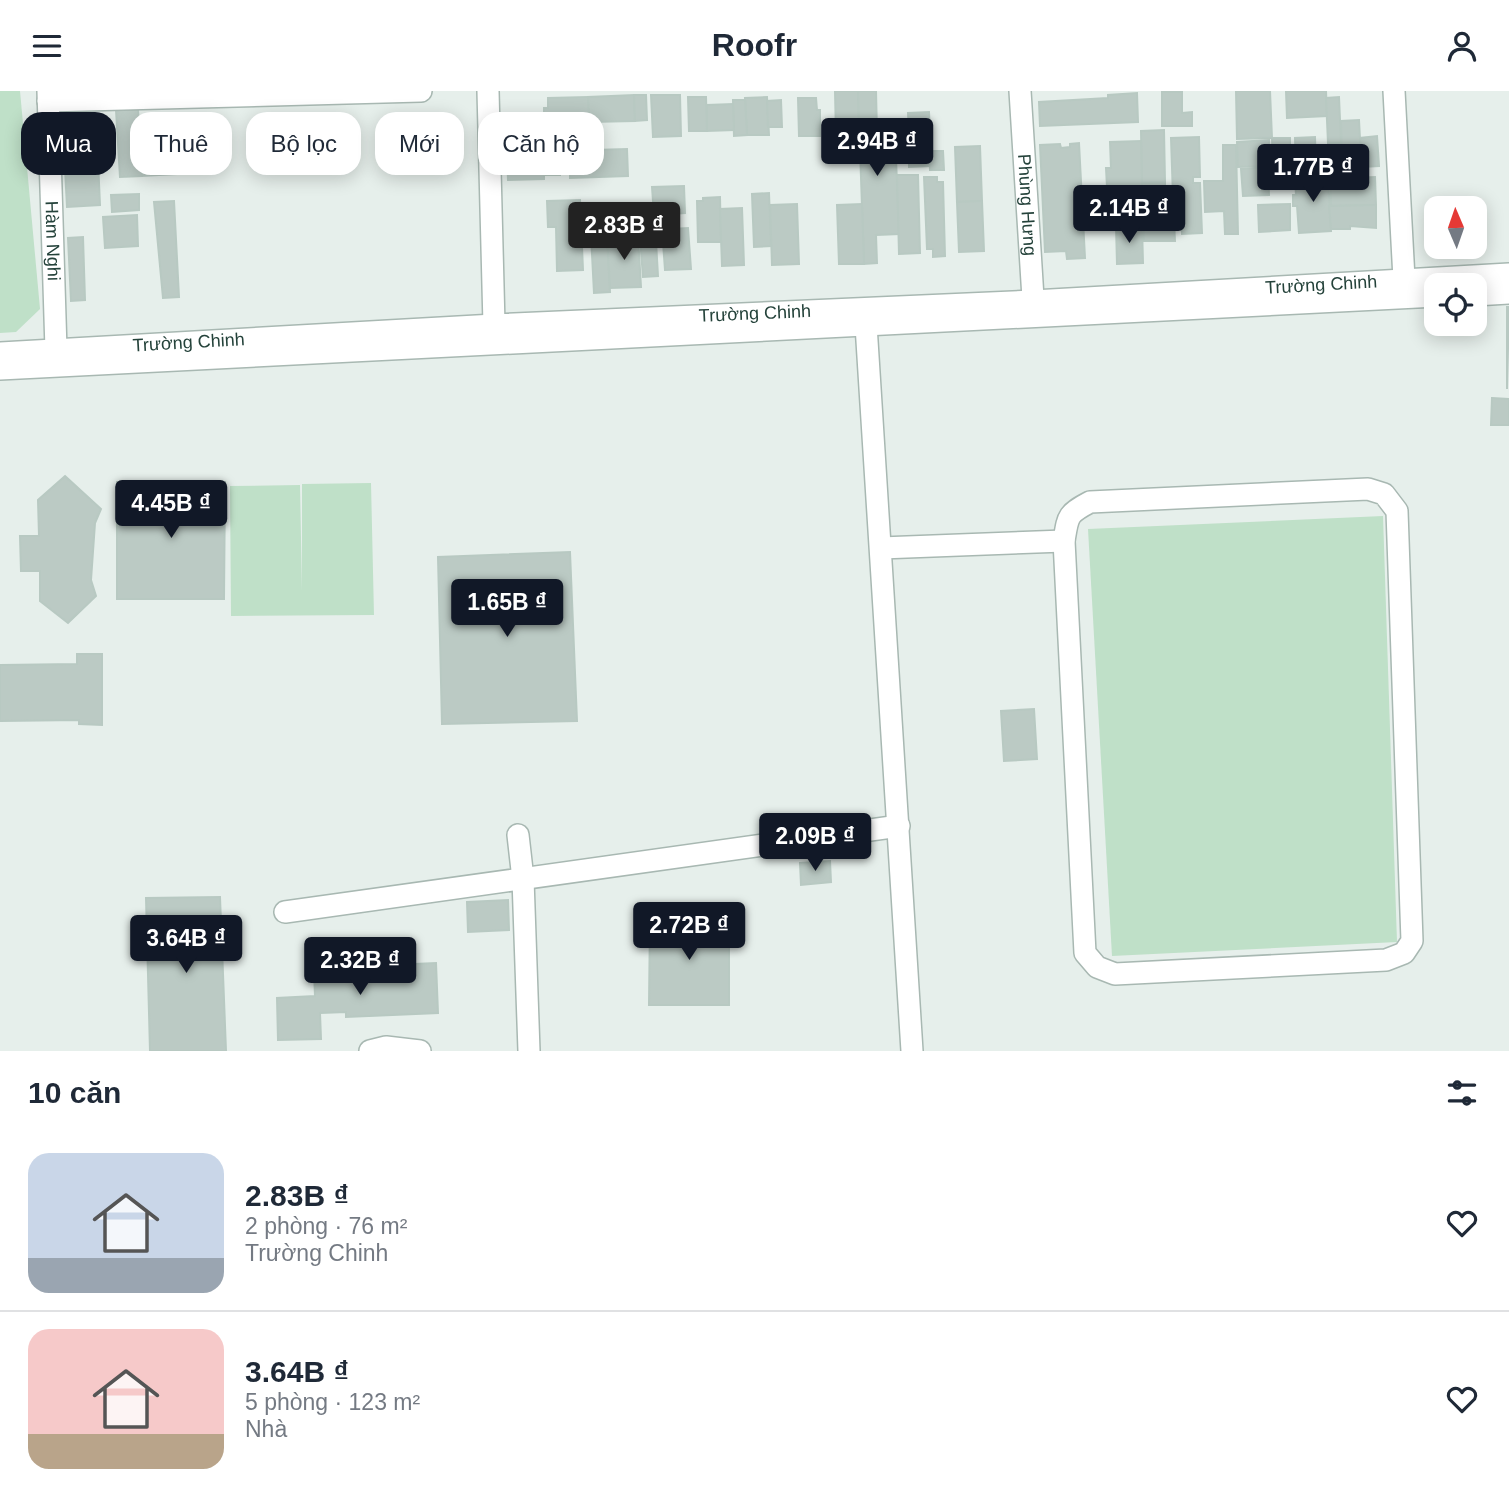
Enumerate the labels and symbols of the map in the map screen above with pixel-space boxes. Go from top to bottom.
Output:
pin: 2.94B ₫ [812,119,942,178]
pin: 1.77B ₫ [1248,145,1378,204]
street label: Phùng Hưng [1014,153,1040,256]
pin: 2.14B ₫ [1064,185,1194,245]
north arrow [1424,196,1488,259]
street label: Hàm Nghi [41,201,64,281]
pin: 2.83B ₫ [559,202,689,262]
street label: Trường Chinh [1265,271,1378,298]
street label: Trường Chinh [698,301,811,326]
street label: Trường Chinh [132,329,245,355]
pin: 4.45B ₫ [106,481,236,540]
pin: 1.65B ₫ [442,580,572,639]
pin: 2.09B ₫ [750,813,880,873]
pin: 2.72B ₫ [624,903,754,962]
pin: 3.64B ₫ [121,915,251,975]
pin: 2.32B ₫ [295,937,425,997]

